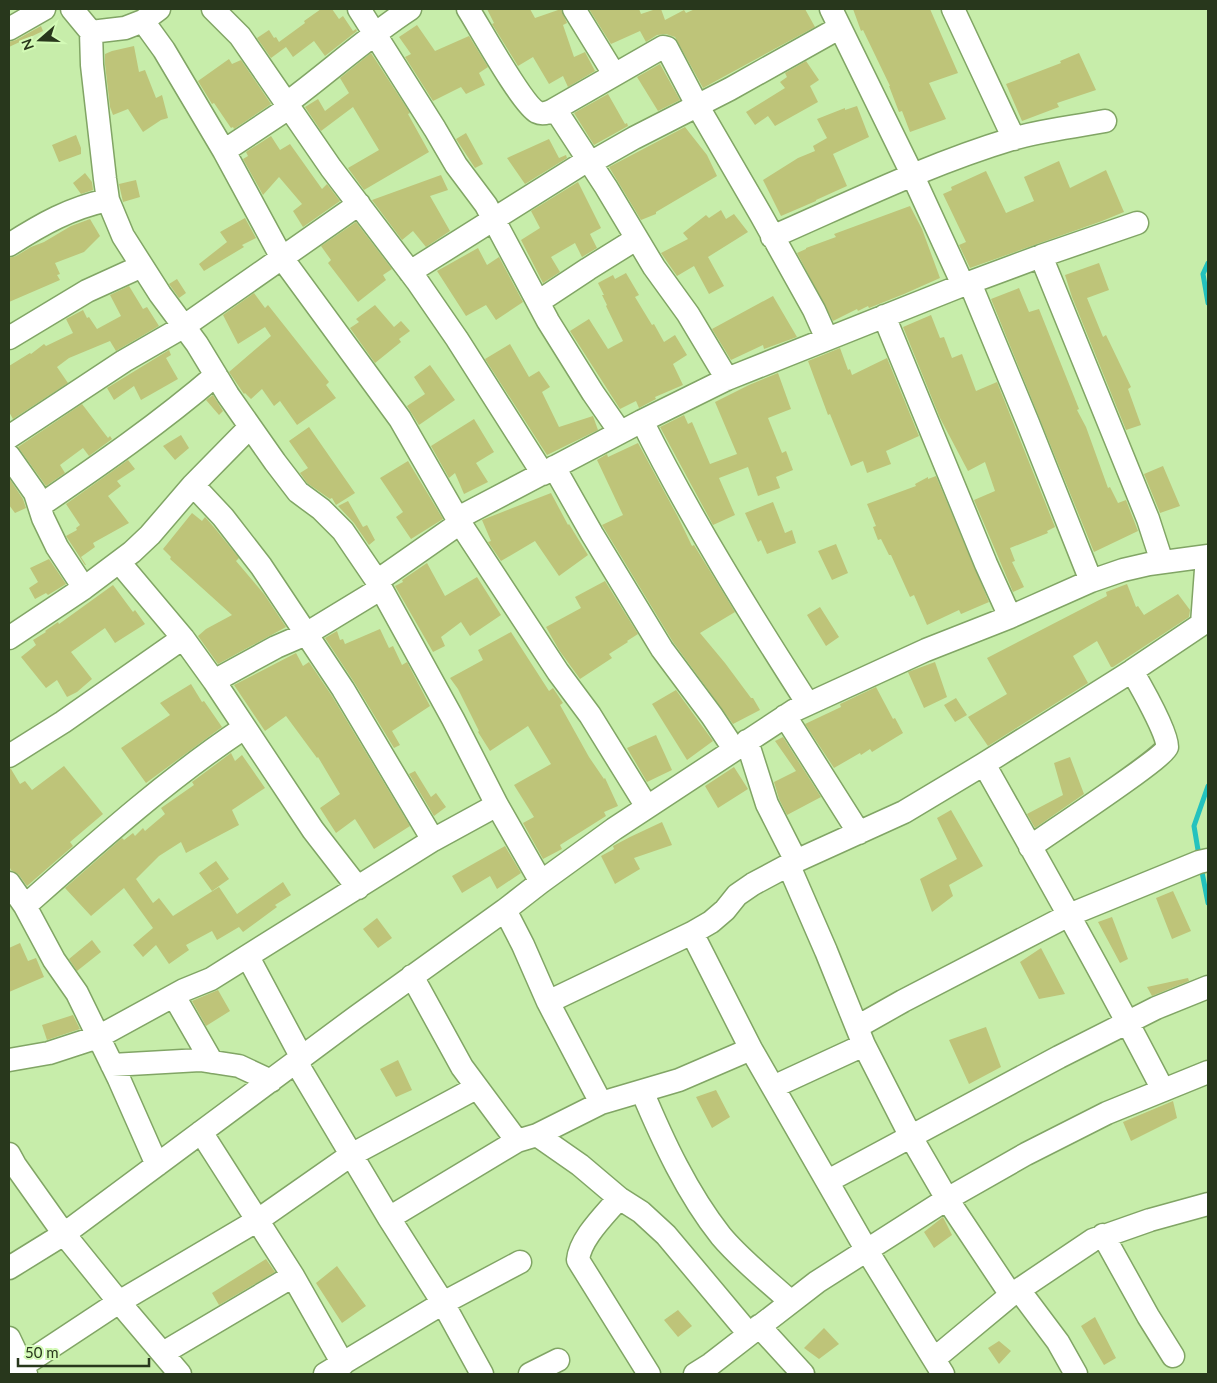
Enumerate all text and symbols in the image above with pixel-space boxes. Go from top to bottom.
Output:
north arrow [15,15,65,65]
text: N [17,37,37,53]
scale bar [18,1336,149,1368]
text: 50 m [25,1343,59,1361]

